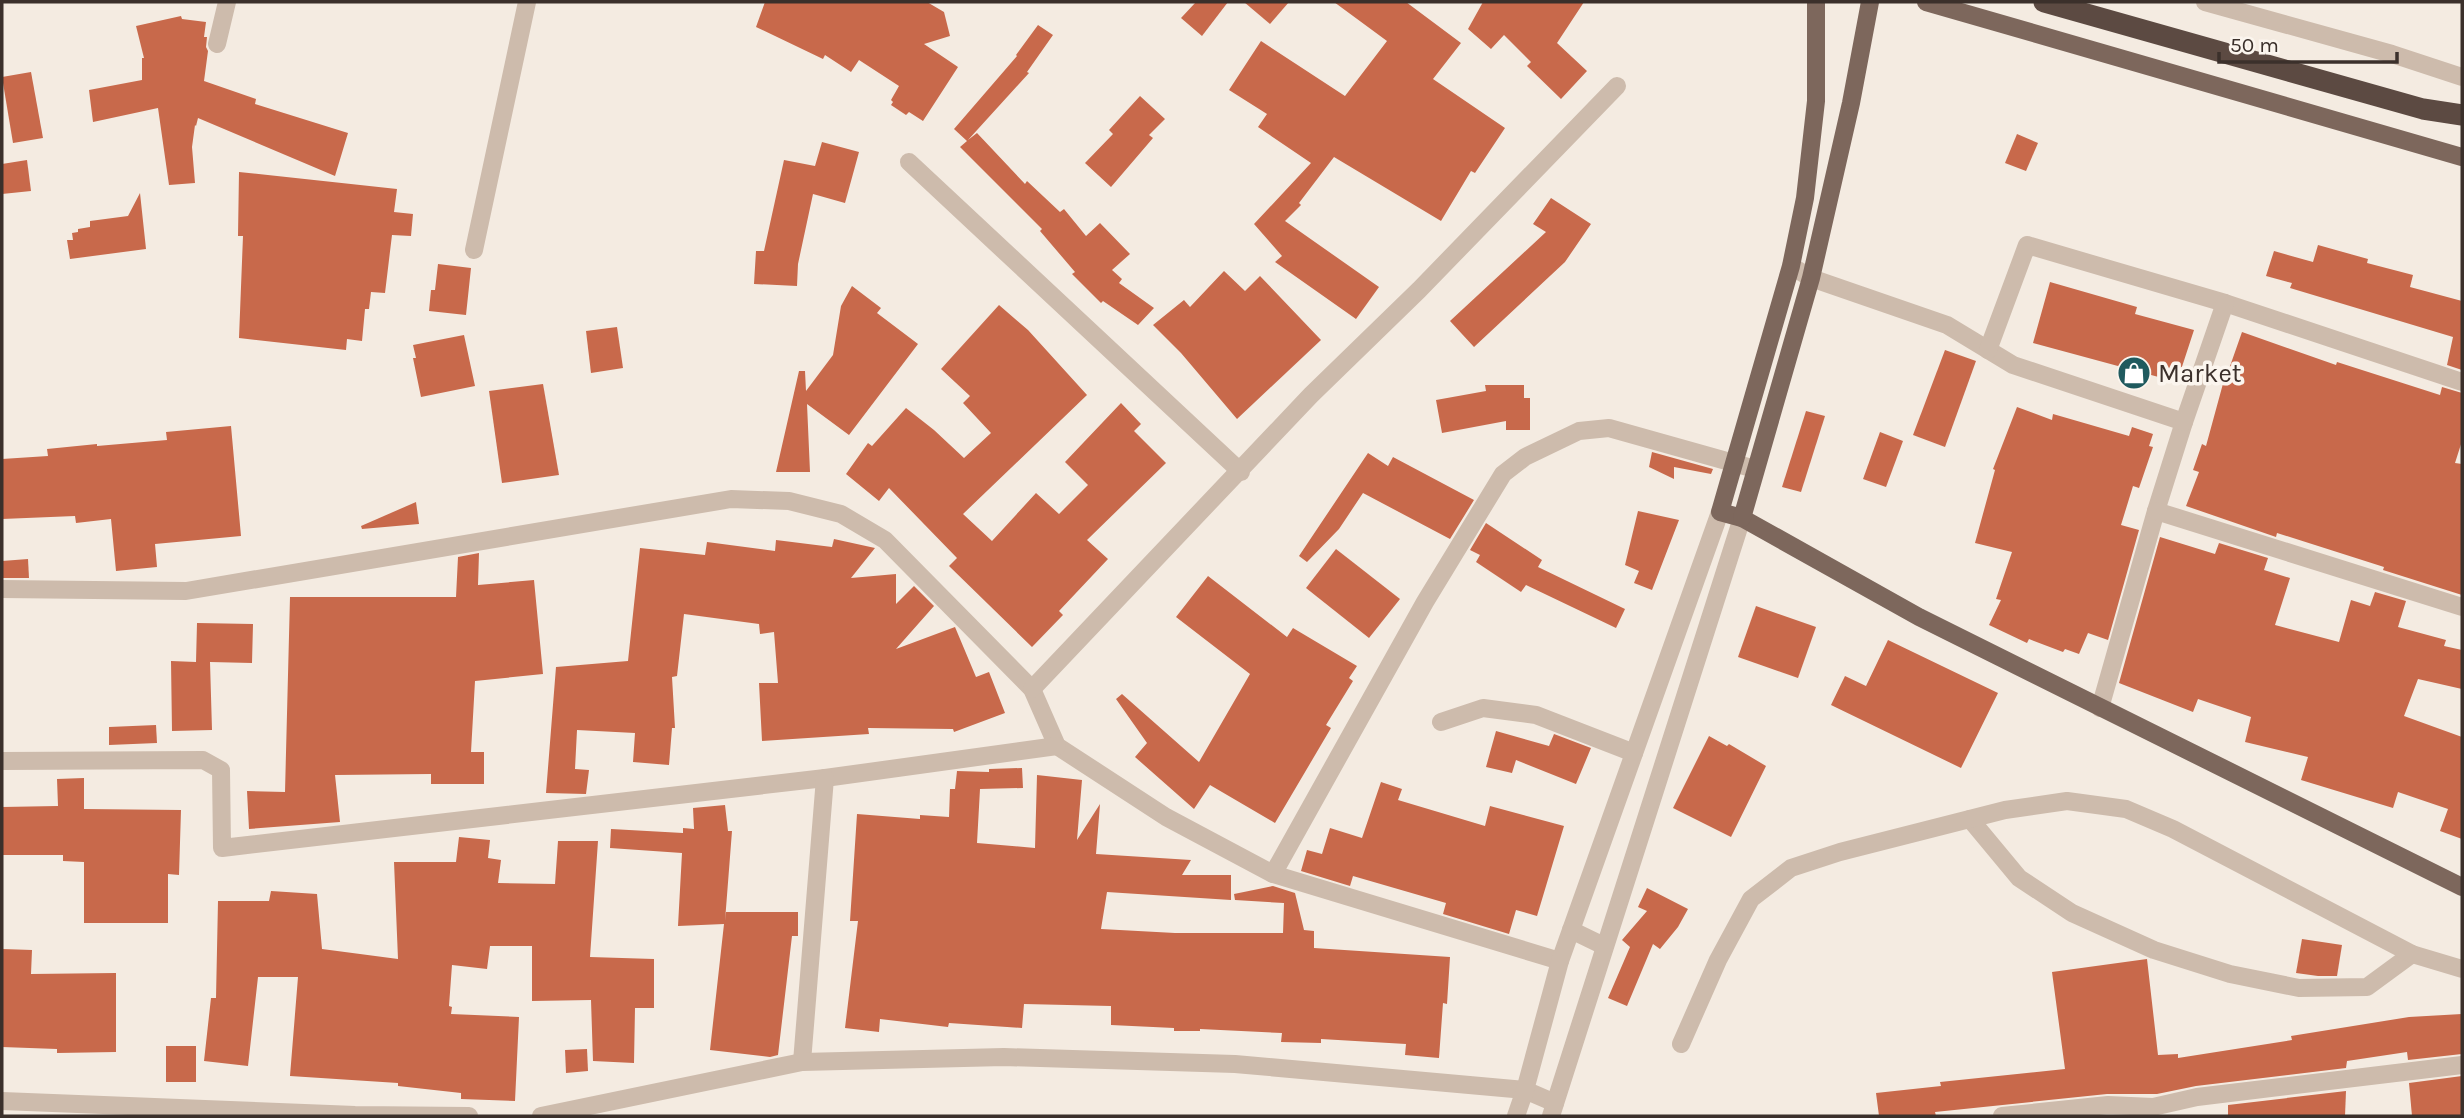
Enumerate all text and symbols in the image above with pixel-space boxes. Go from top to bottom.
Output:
scale bar [2219,21,2398,65]
text: 50 m [2230,33,2279,57]
shop icon: Market [2115,354,2153,392]
place label: Market [2158,358,2242,389]

